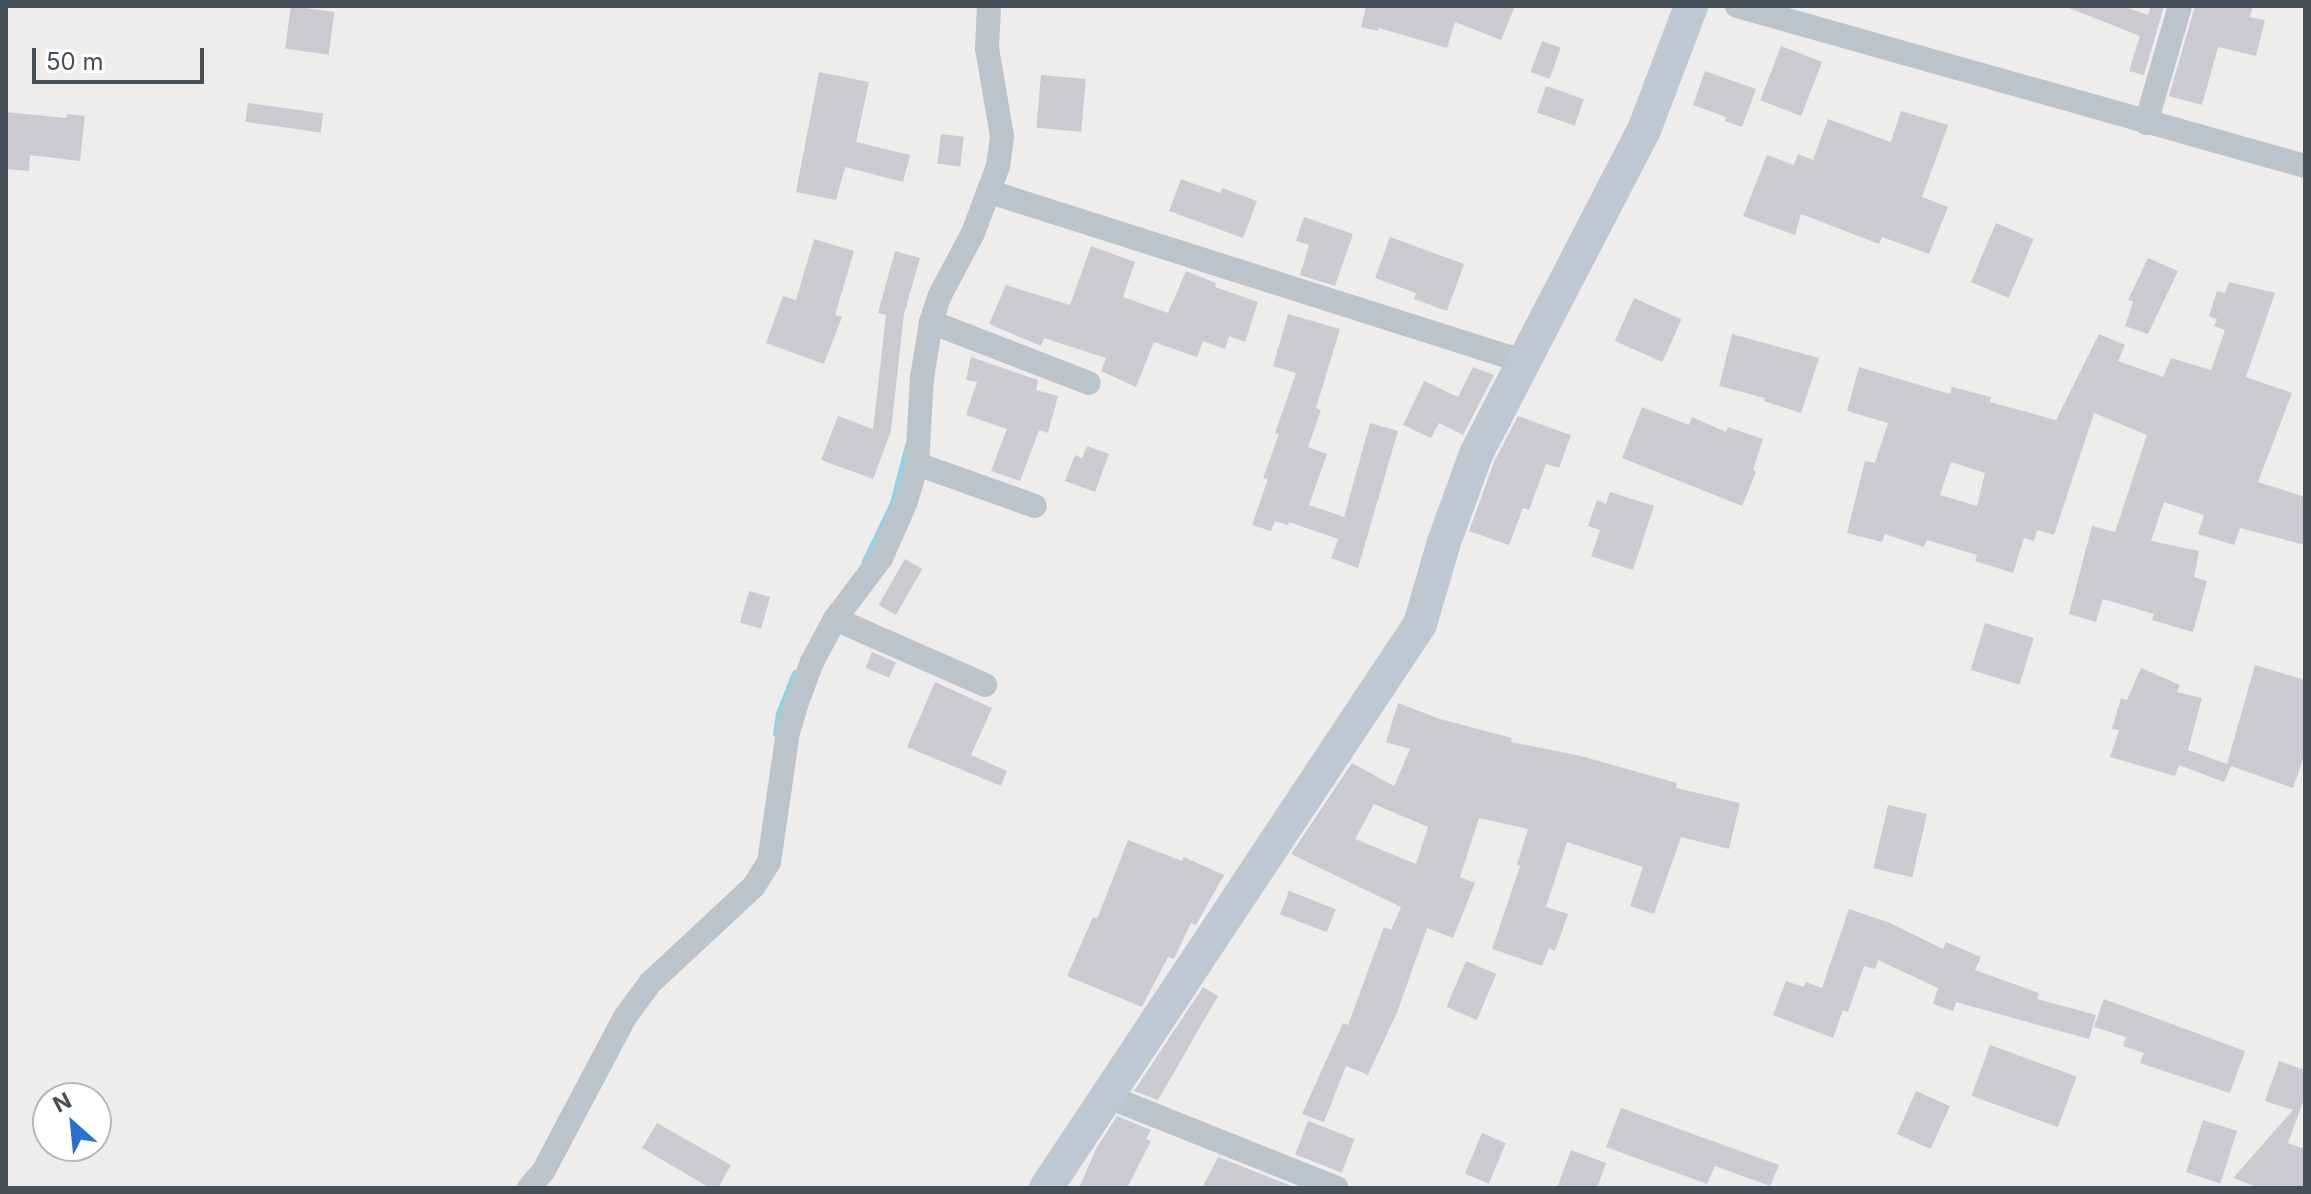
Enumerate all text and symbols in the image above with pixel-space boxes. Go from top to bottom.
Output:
scale bar [36,32,208,82]
text: 50 m [46,47,104,76]
north arrow [32,1082,112,1162]
text: N [49,1087,75,1118]

